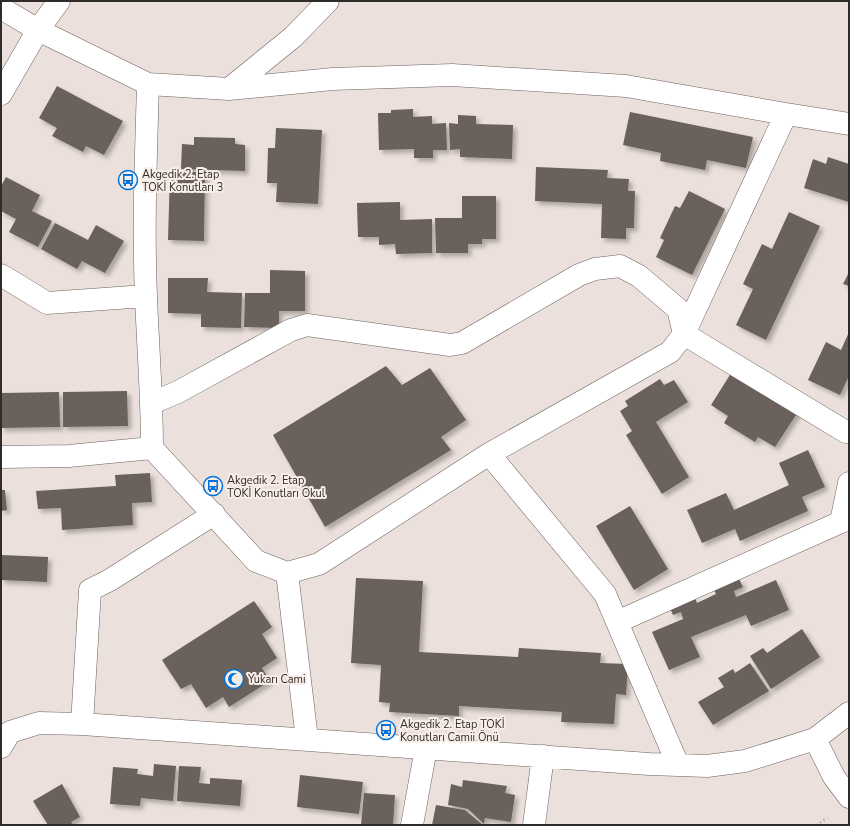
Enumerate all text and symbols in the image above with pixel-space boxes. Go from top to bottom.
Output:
place label: Akgedik 2. Etap TOKİ Konutları 3 [142,167,223,195]
bus stop icon: Akgedik 2. Etap TOKİ Konutları 3 [117,169,139,191]
place label: Akgedik 2. Etap TOKİ Konutları Okul [227,473,326,501]
bus stop icon: Akgedik 2. Etap TOKİ Konutları Okul [202,475,224,497]
mosque icon: Yukarı Cami [223,668,245,690]
place label: Yukarı Cami [247,672,306,687]
place label: Akgedik 2. Etap TOKİ Konutları Camii Önü [400,717,504,745]
bus stop icon: Akgedik 2. Etap TOKİ Konutları Camii Önü [375,719,397,741]

